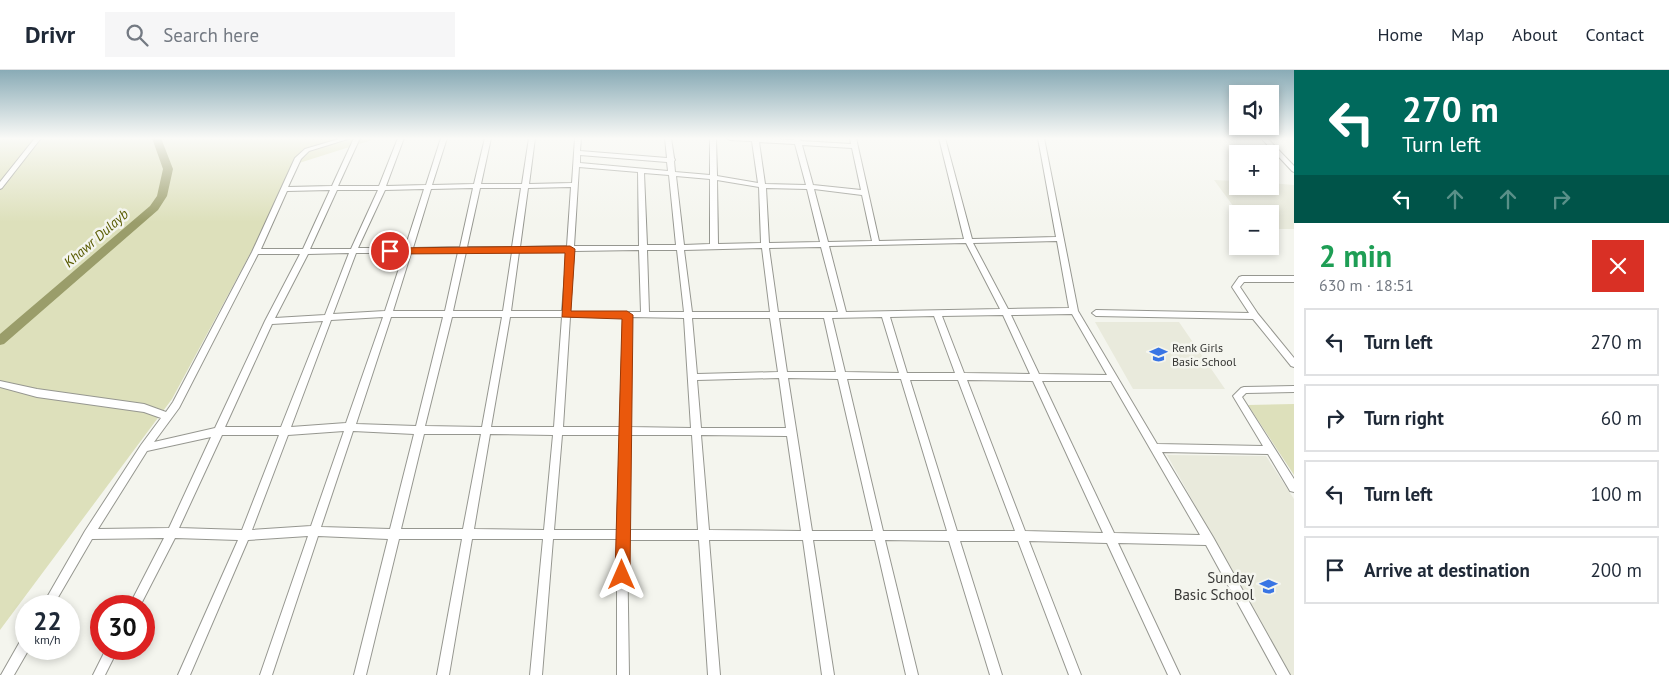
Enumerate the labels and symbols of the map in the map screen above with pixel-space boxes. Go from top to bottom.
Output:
water label: Khawr Dulayb [60,205,132,271]
pin [369,230,411,272]
place label: Renk Girls Basic School [1172,340,1237,369]
school or university icon: Renk Girls Basic School [1148,345,1168,365]
position arrow [595,548,647,600]
place label: Sunday Basic School [1174,568,1255,604]
school or university icon: Sunday Basic School [1258,577,1278,597]
speed limit sign: 30 [90,595,155,660]

